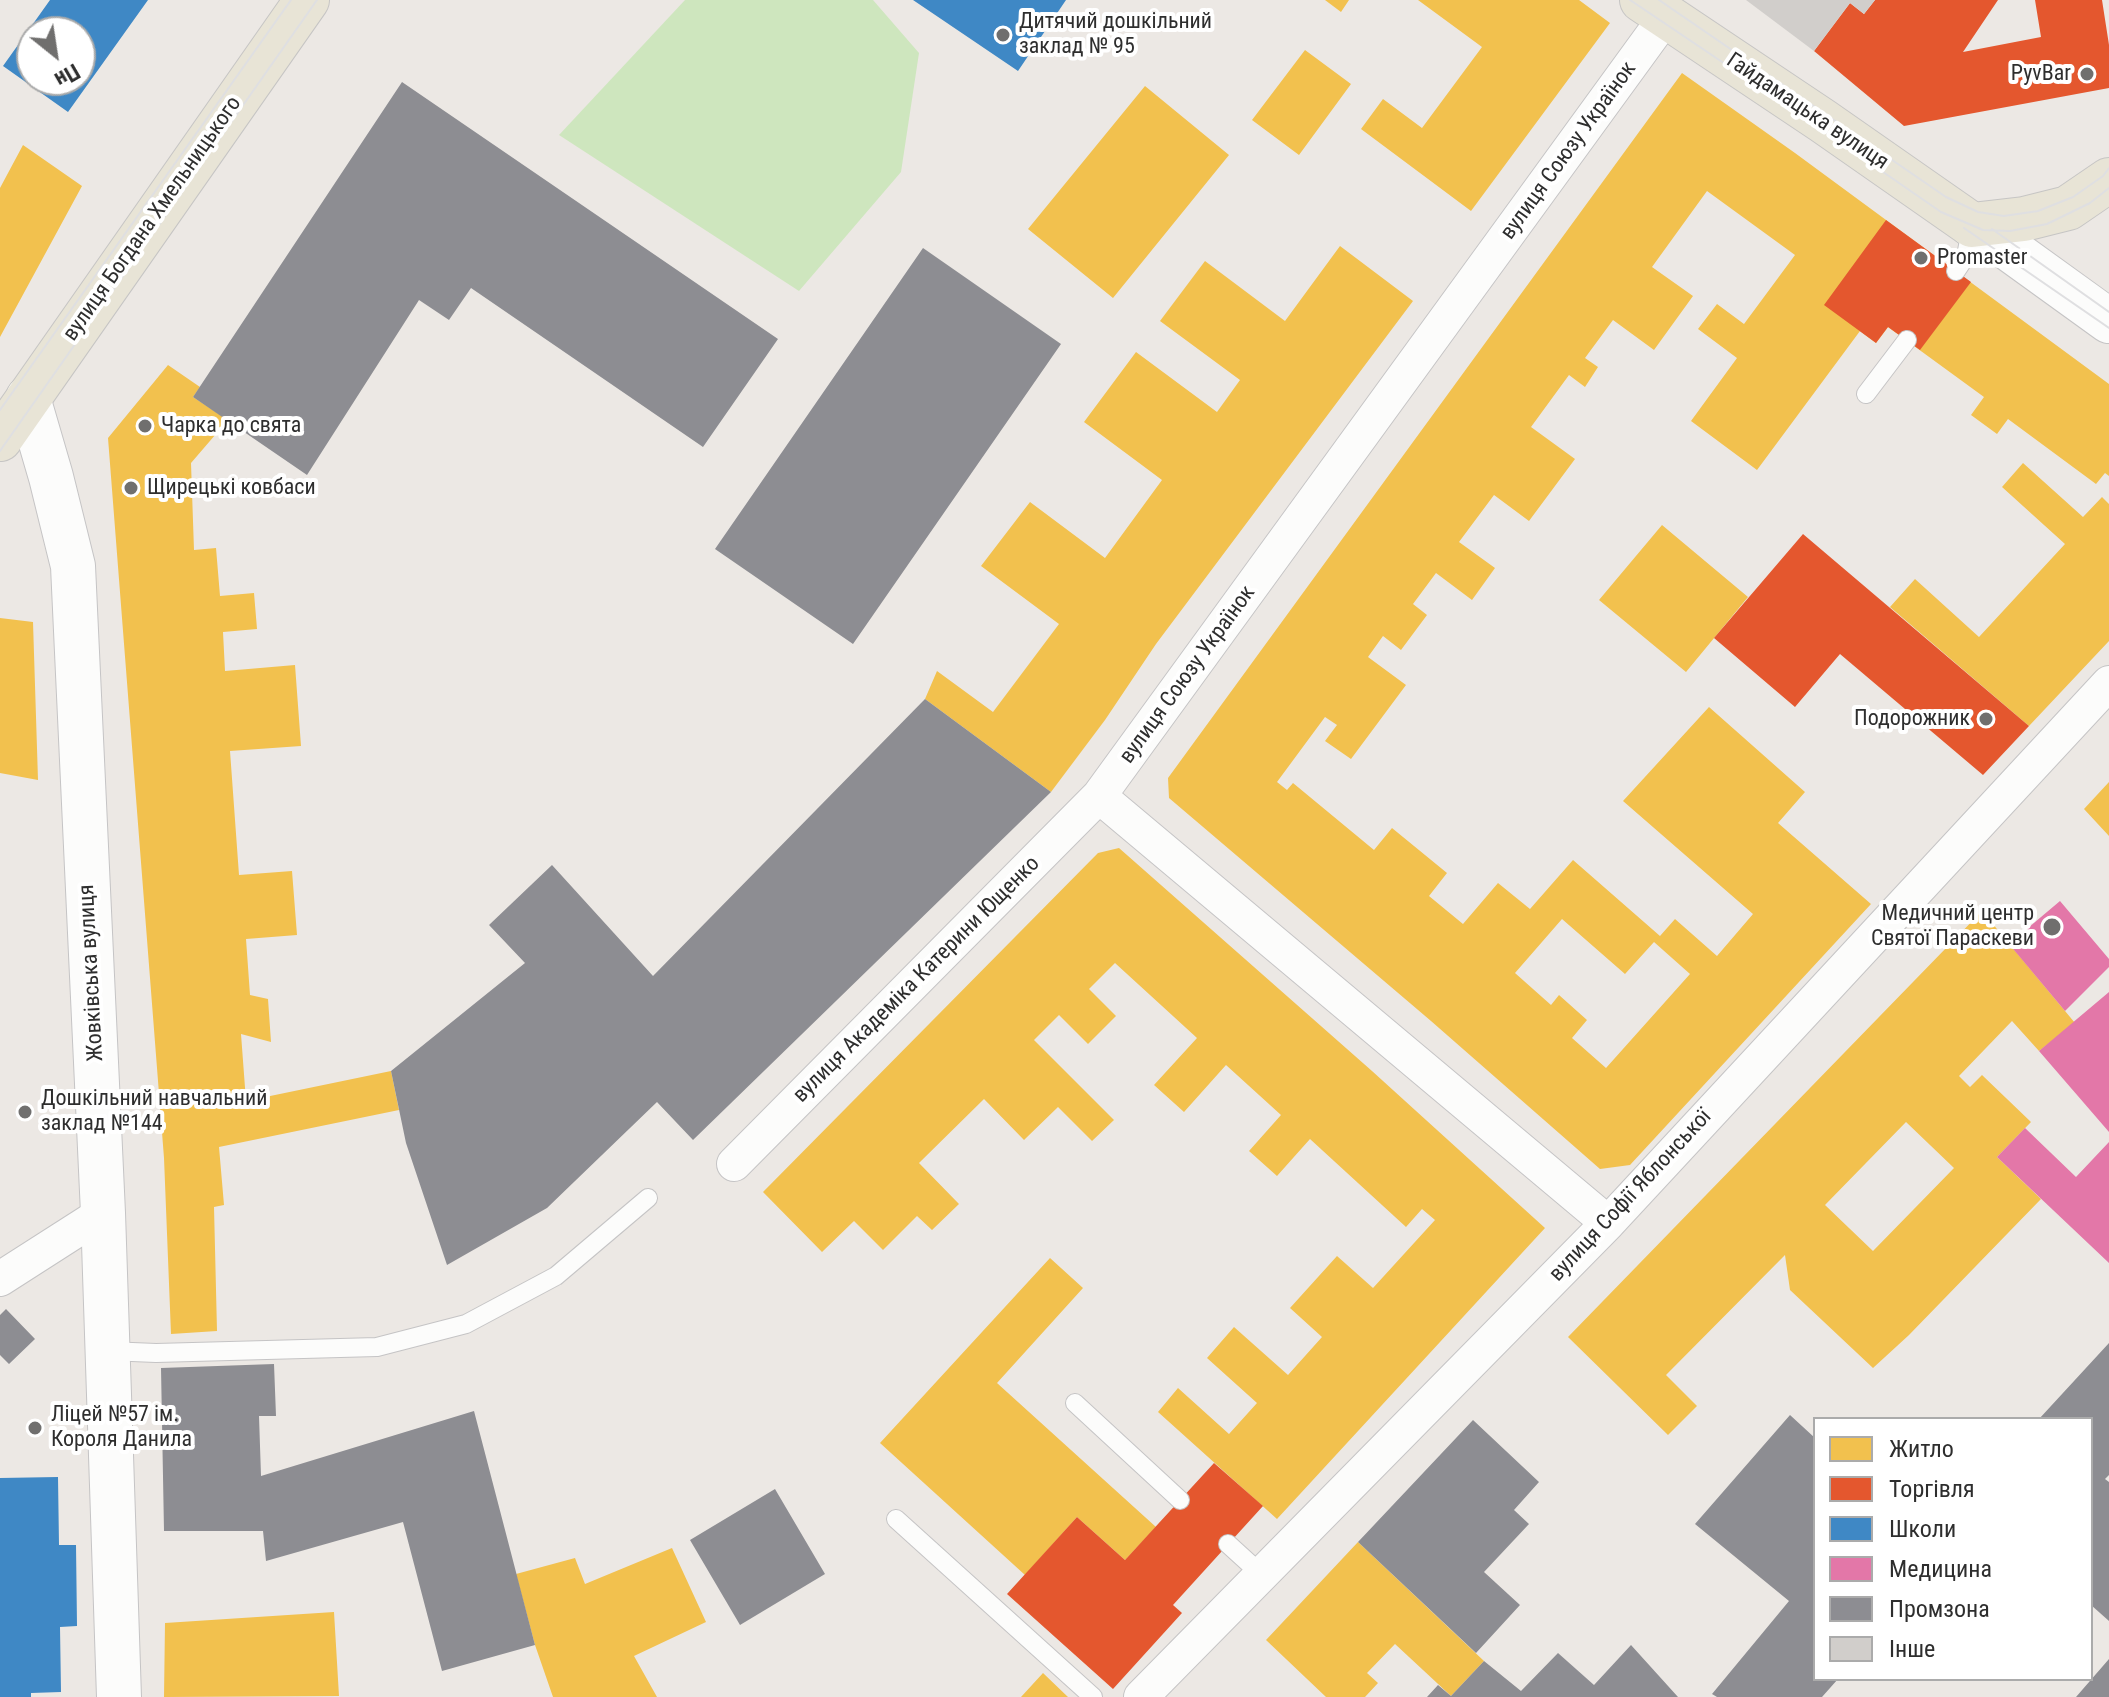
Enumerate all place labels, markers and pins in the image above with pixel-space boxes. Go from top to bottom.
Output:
place label: Дитячий дошкільний заклад № 95 [1019,9,1212,60]
marker: Дитячий дошкільний заклад № 95 [994,26,1012,44]
place label: PyvBar [2011,61,2071,87]
marker: PyvBar [2078,65,2096,83]
place label: Promaster [1937,245,2027,271]
marker: Promaster [1912,249,1930,267]
place label: Чарка до святa [161,413,301,439]
marker: Чарка до святa [136,417,154,435]
place label: Щирецькі ковбаси [147,475,316,501]
marker: Щирецькі ковбаси [122,479,140,497]
place label: Подорожник [1854,706,1970,732]
marker: Подорожник [1977,710,1995,728]
place label: Медичний центр Святої Параскеви [1871,901,2034,952]
marker: Медичний центр Святої Параскеви [2041,916,2063,938]
place label: Дошкільний навчальний заклад №144 [41,1086,267,1138]
marker: Дошкільний навчальний заклад №144 [16,1103,34,1121]
place label: Ліцей №57 ім. Короля Данила [51,1402,192,1454]
marker: Ліцей №57 ім. Короля Данила [26,1419,44,1437]

